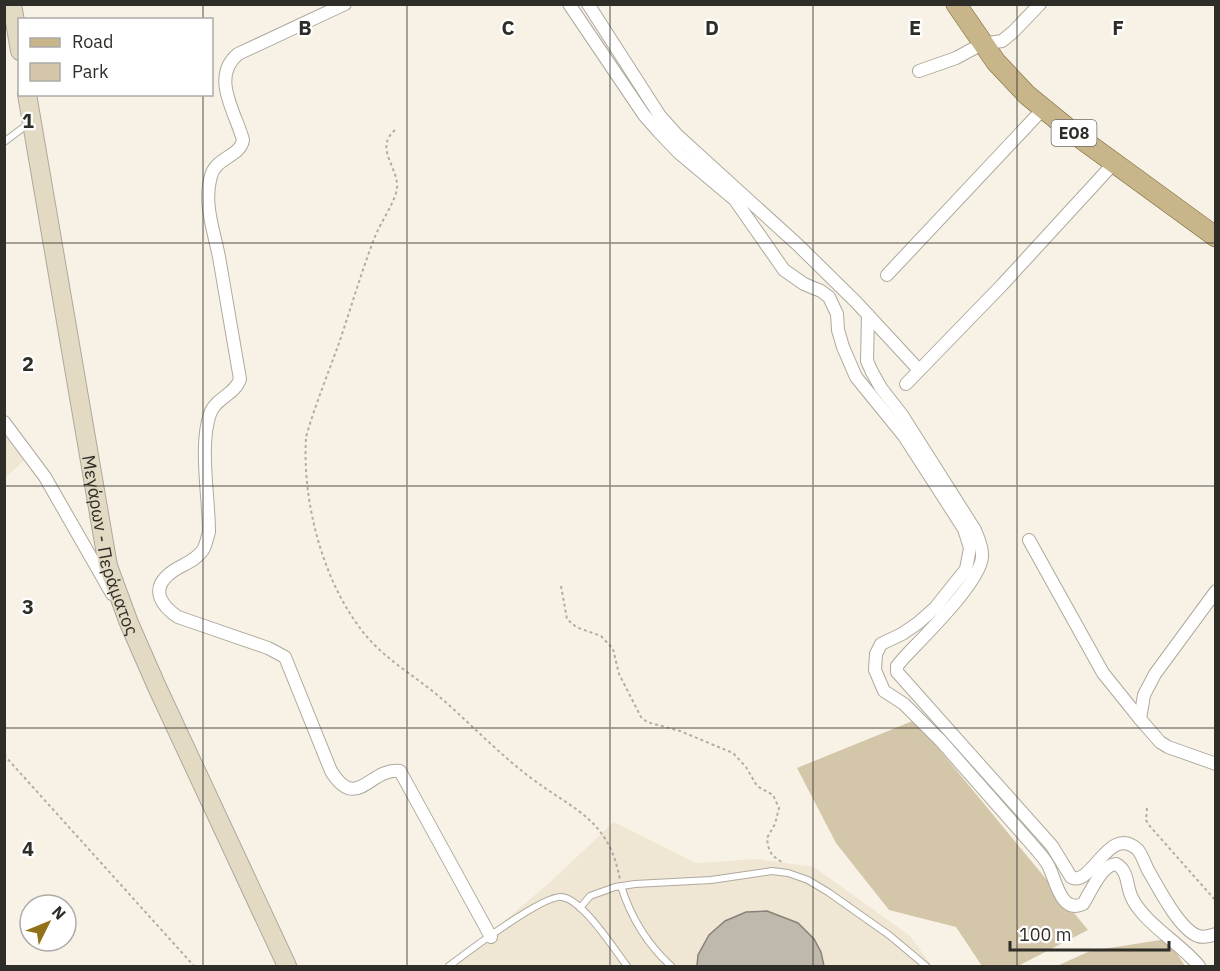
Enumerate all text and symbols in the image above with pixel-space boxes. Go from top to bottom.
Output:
text: B [298,14,312,41]
text: C [501,14,515,41]
text: D [705,14,719,41]
text: E [909,14,921,41]
text: F [1112,14,1124,41]
legend [18,18,213,96]
text: Road [72,30,113,53]
text: Park [72,60,109,83]
text: 1 [22,107,34,134]
road number: ΕΟ8 [1052,120,1096,146]
text: 2 [22,350,34,377]
street label: Μεγάρων - Περάματος [78,453,144,639]
text: 3 [22,593,34,620]
text: 4 [22,835,34,862]
north arrow [18,893,78,953]
text: N [48,902,70,924]
scale bar [1010,914,1169,952]
text: 100 m [1019,923,1071,946]

